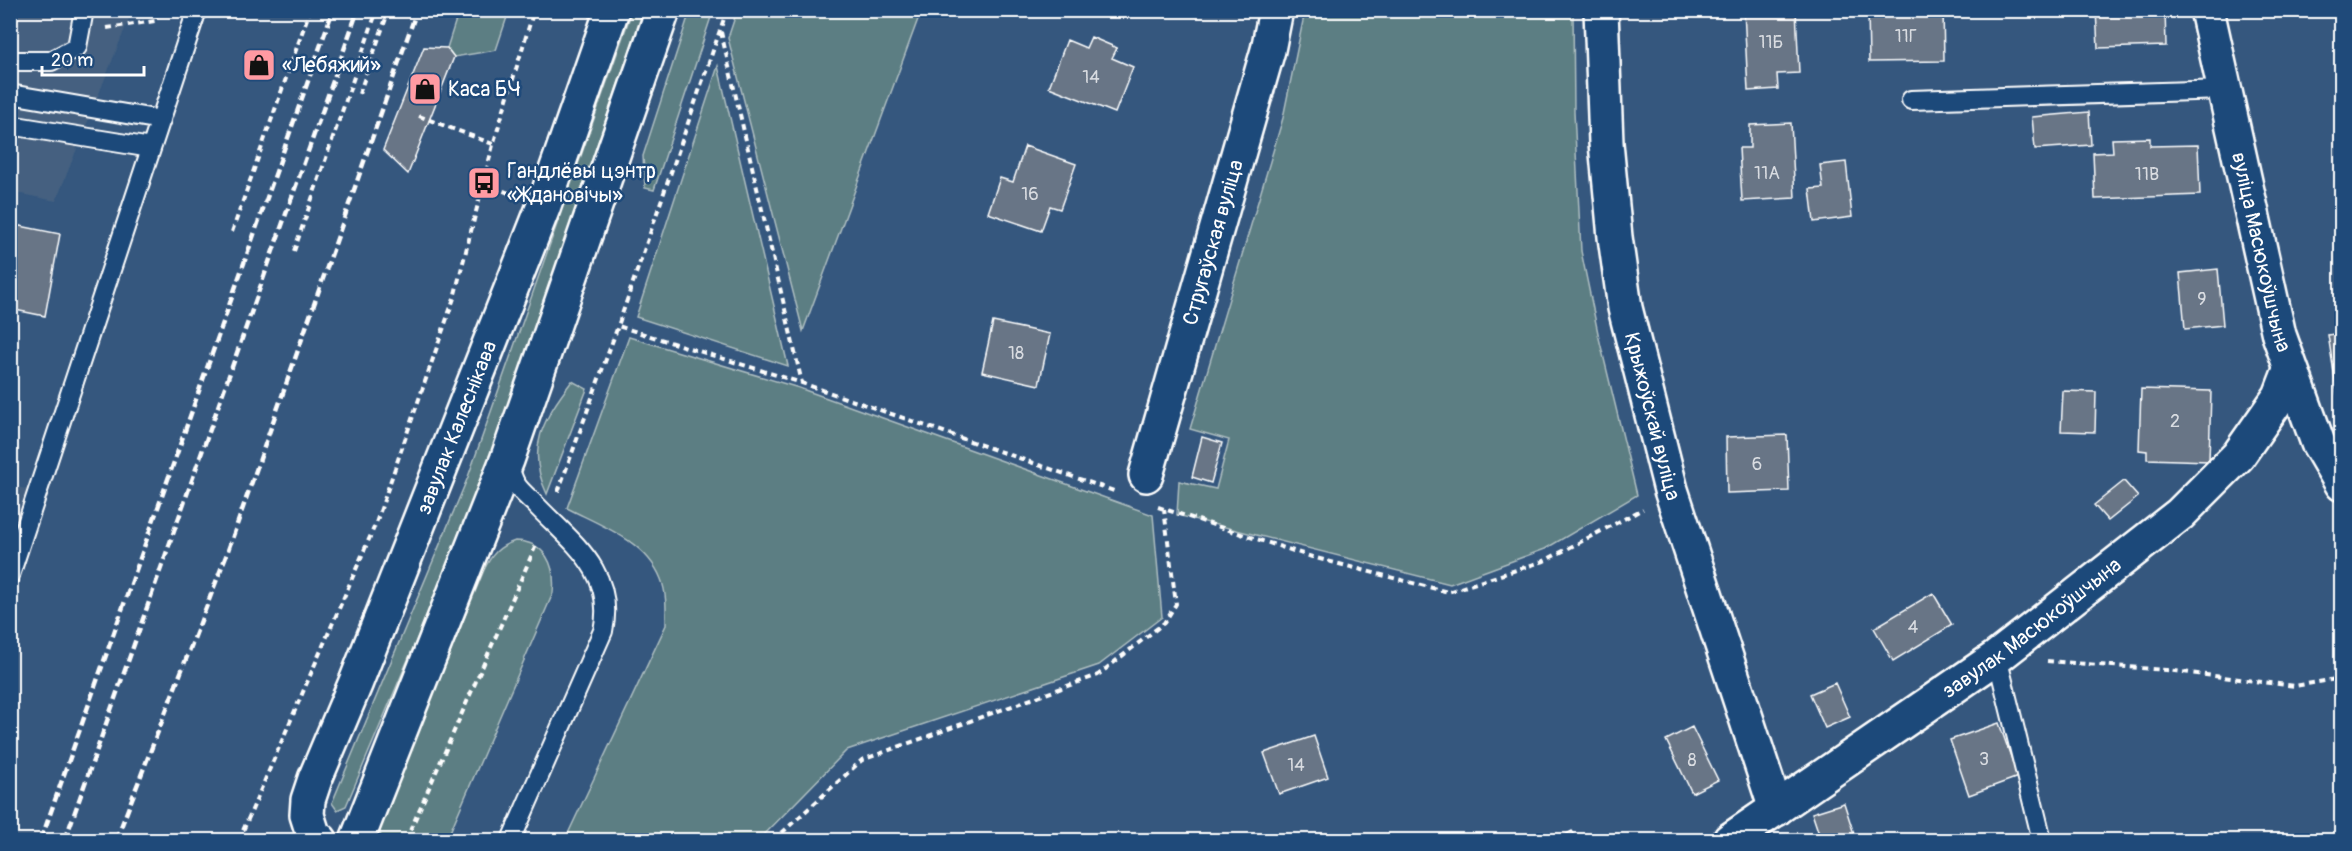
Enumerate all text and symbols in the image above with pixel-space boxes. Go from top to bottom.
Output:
house number: 11Г [1895,25,1917,48]
house number: 11Б [1759,31,1783,54]
scale bar [42,39,144,77]
shop icon: «Лебяжий» [241,47,277,83]
text: 20 m [51,49,93,72]
place label: «Лебяжий» [282,52,381,79]
house number: 14 [1082,66,1100,89]
shop icon: Каса БЧ [407,71,443,107]
place label: Каса БЧ [448,76,520,103]
street label: вуліца Масюкоўшчына [2225,150,2297,356]
street label: Стругаўская вуліца [1177,157,1250,328]
place label: Гандлёвы цэнтр «Ждановічы» [507,158,656,209]
house number: 11А [1754,162,1780,185]
house number: 11В [2135,163,2159,186]
bus stop icon: Гандлёвы цэнтр «Ждановічы» [466,165,502,201]
house number: 16 [1021,183,1039,206]
house number: 9 [2197,288,2207,311]
street label: Крыжоўскай вуліца [1618,330,1687,504]
street label: завулак Калеснікава [411,337,503,518]
house number: 18 [1008,342,1024,365]
house number: 2 [2170,410,2180,433]
house number: 6 [1752,453,1762,476]
street label: завулак Масюкоўшчына [1937,552,2127,704]
house number: 4 [1908,616,1919,639]
house number: 3 [1979,748,1989,771]
house number: 8 [1687,749,1697,772]
house number: 14 [1287,754,1305,777]

